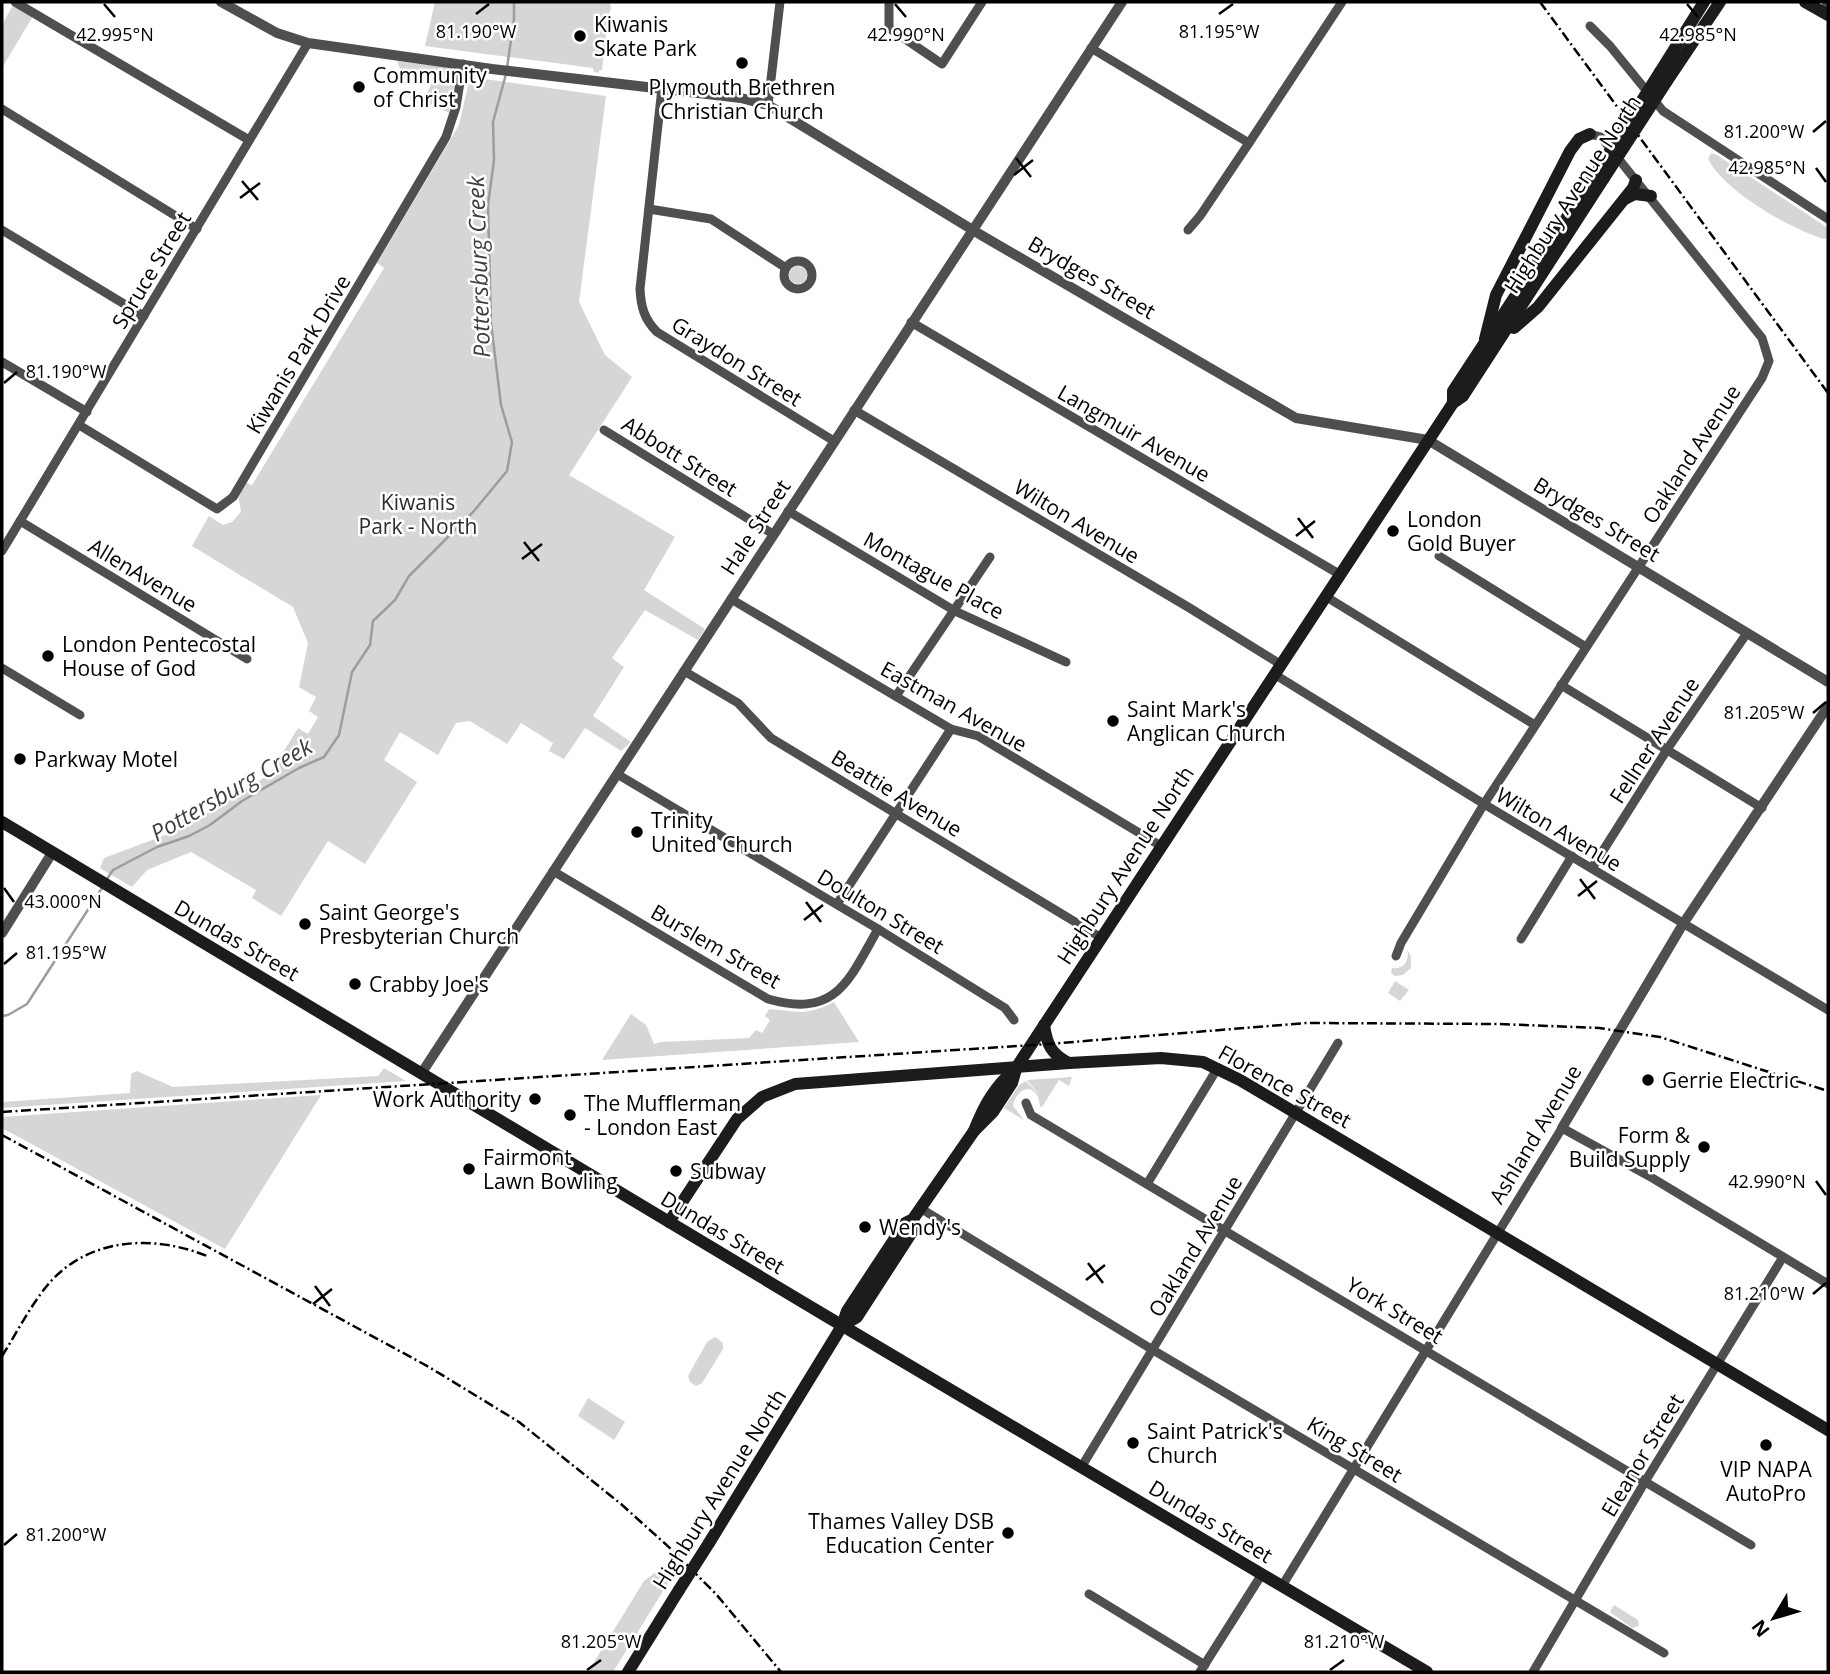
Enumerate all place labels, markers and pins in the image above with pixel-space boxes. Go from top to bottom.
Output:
place label: Kiwanis Skate Park [594,10,697,62]
marker: Kiwanis Skate Park [572,28,588,44]
marker: Plymouth Brethren Christian Church [734,55,750,71]
place label: Community of Christ [373,61,487,113]
place label: Plymouth Brethren Christian Church [649,73,835,125]
marker: Community of Christ [351,79,367,95]
place label: London Gold Buyer [1407,505,1516,557]
marker: London Gold Buyer [1385,523,1401,539]
place label: London Pentecostal House of God [62,630,256,682]
marker: London Pentecostal House of God [40,648,56,664]
place label: Saint Mark's Anglican Church [1127,695,1286,747]
marker: Saint Mark's Anglican Church [1105,713,1121,729]
place label: Parkway Motel [34,745,178,773]
marker: Parkway Motel [12,751,28,767]
place label: Trinity United Church [651,806,793,858]
marker: Trinity United Church [629,824,645,840]
place label: Saint George's Presbyterian Church [319,898,519,950]
marker: Saint George's Presbyterian Church [297,916,313,932]
place label: Crabby Joe's [369,970,489,998]
marker: Crabby Joe's [347,976,363,992]
place label: Gerrie Electric [1662,1066,1799,1094]
marker: Gerrie Electric [1640,1072,1656,1088]
place label: Work Authority [373,1085,521,1113]
place label: The Mufflerman - London East [584,1089,741,1141]
marker: Work Authority [527,1091,543,1107]
marker: The Mufflerman - London East [562,1107,578,1123]
place label: Form & Build Supply [1569,1121,1691,1173]
marker: Form & Build Supply [1696,1139,1712,1155]
place label: Fairmont Lawn Bowling [483,1143,618,1195]
place label: Subway [690,1157,766,1185]
marker: Fairmont Lawn Bowling [461,1161,477,1177]
marker: Subway [668,1163,684,1179]
place label: Wendy's [879,1213,961,1241]
marker: Wendy's [857,1219,873,1235]
place label: Saint Patrick's Church [1147,1417,1283,1469]
marker: Saint Patrick's Church [1125,1435,1141,1451]
marker: VIP NAPA AutoPro [1758,1437,1774,1453]
place label: VIP NAPA AutoPro [1720,1455,1812,1507]
place label: Thames Valley DSB Education Center [808,1507,994,1559]
marker: Thames Valley DSB Education Center [1000,1525,1016,1541]

